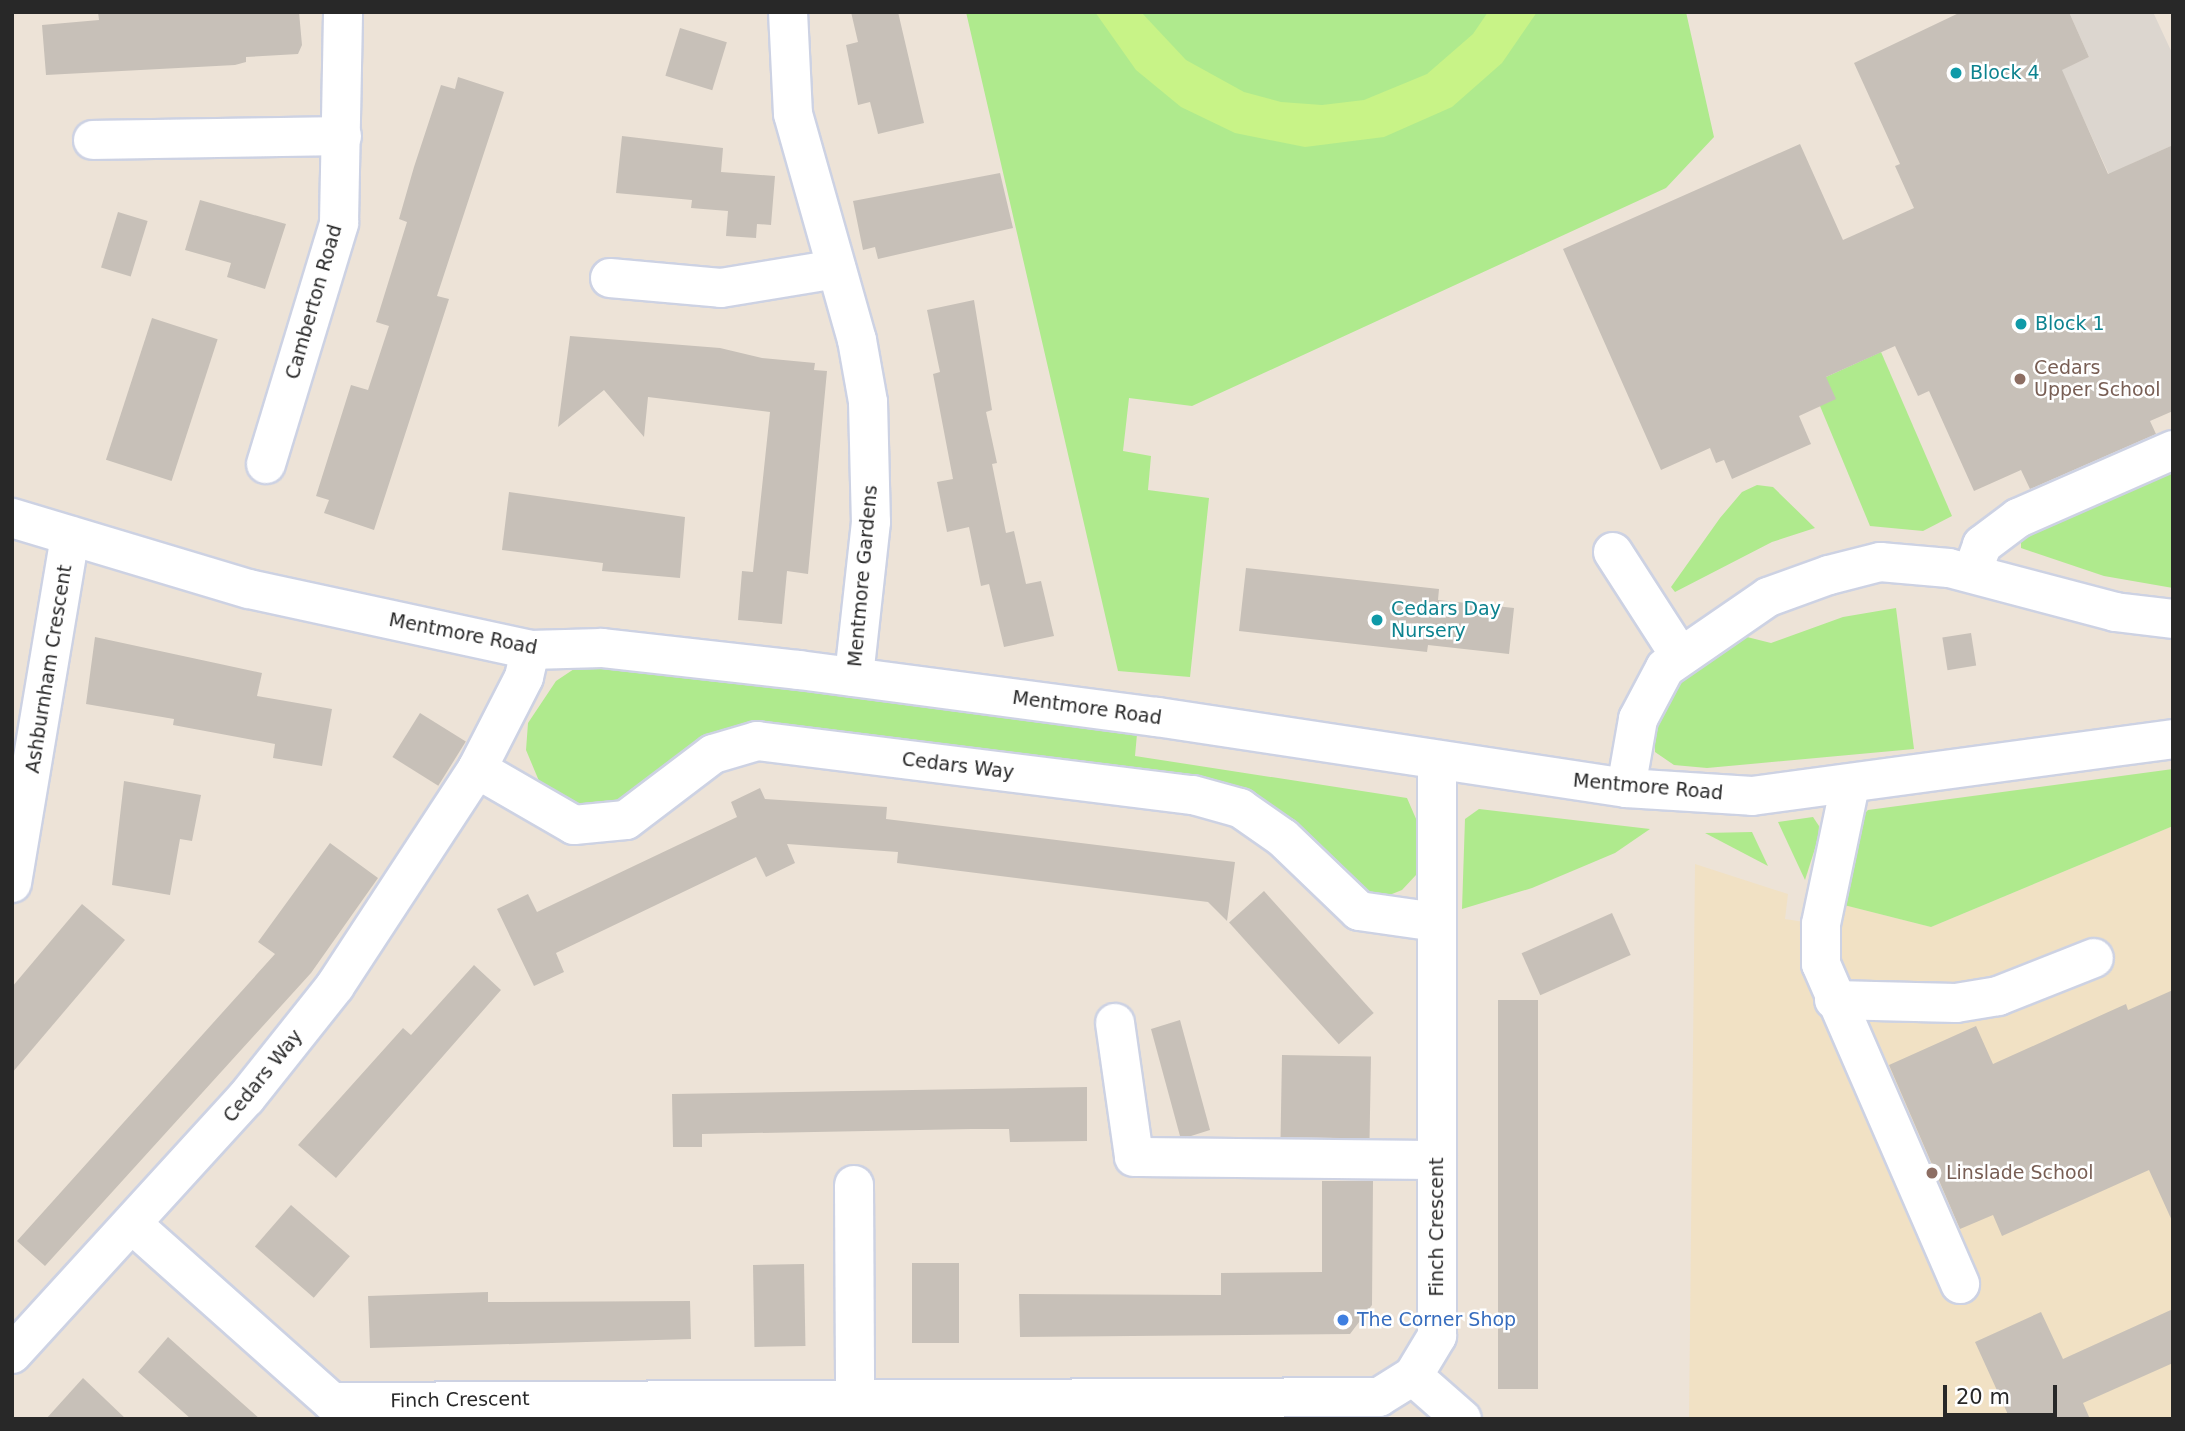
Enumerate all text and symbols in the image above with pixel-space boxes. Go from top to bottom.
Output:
place label: Block 4 [1970,62,2040,84]
marker: Block 4 [1948,65,1964,81]
street label: Camberton Road [281,222,347,382]
place label: Block 1 [2035,313,2105,335]
marker: Block 1 [2013,316,2029,332]
place label: Cedars Upper School [2034,357,2161,401]
marker: Cedars Upper School [2012,371,2028,387]
street label: Mentmore Gardens [844,484,882,668]
street label: Ashburnham Crescent [21,563,77,775]
place label: Cedars Day Nursery [1391,598,1501,642]
street label: Mentmore Road [387,608,539,660]
marker: Cedars Day Nursery [1369,612,1385,628]
street label: Mentmore Road [1011,686,1163,730]
street label: Cedars Way [901,748,1015,784]
street label: Mentmore Road [1572,769,1724,805]
street label: Cedars Way [219,1025,307,1127]
street label: Finch Crescent [1426,1157,1448,1297]
place label: Linslade School [1946,1162,2094,1184]
marker: Linslade School [1924,1165,1940,1181]
place label: The Corner Shop [1357,1309,1516,1331]
marker: The Corner Shop [1335,1312,1351,1328]
scale bar [1947,1372,2061,1416]
text: 20 m [1956,1385,2010,1409]
street label: Finch Crescent [390,1387,530,1413]

